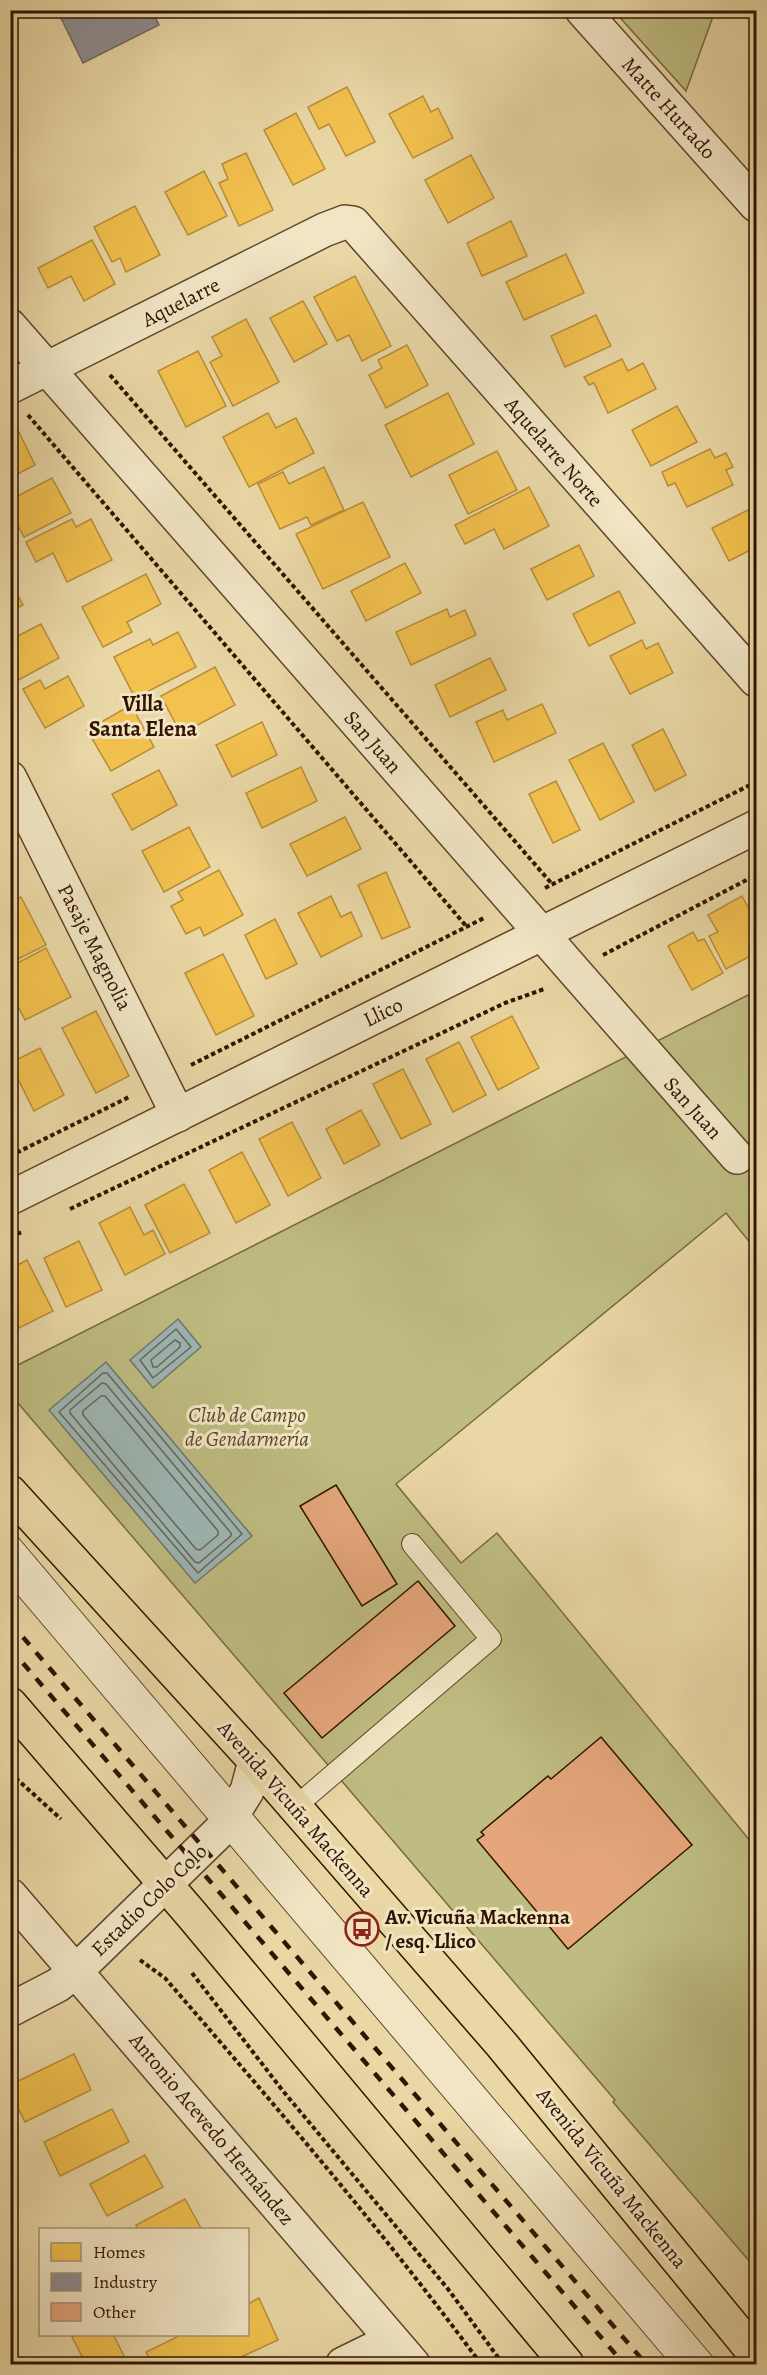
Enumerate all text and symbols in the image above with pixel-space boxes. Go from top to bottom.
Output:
street label: Matte Hurtado [616,51,722,165]
street label: Aquelarre [136,271,225,334]
street label: Aquelarre Norte [498,390,610,513]
district label: Villa Santa Elena [89,689,198,744]
street label: San Juan [338,704,408,780]
street label: Pasaje Magnolia [51,879,139,1015]
street label: Llico [359,990,407,1034]
street label: San Juan [657,1071,729,1145]
park label: Club de Campo de Gendarmería [185,1401,309,1453]
street label: Avenida Vicuña Mackenna [211,1714,381,1903]
street label: Estadio Colo Colo [85,1837,213,1963]
place label: Av. Vicuña Mackenna / esq. Llico [384,1903,571,1955]
bus stop icon: Av. Vicuña Mackenna / esq. Llico [344,1911,380,1947]
street label: Antonio Acevedo Hernández [123,2026,301,2231]
street label: Avenida Vicuña Mackenna [530,2081,694,2275]
legend [39,2228,249,2336]
text: Homes [93,2240,145,2264]
text: Industry [93,2270,158,2294]
text: Other [93,2300,136,2324]

